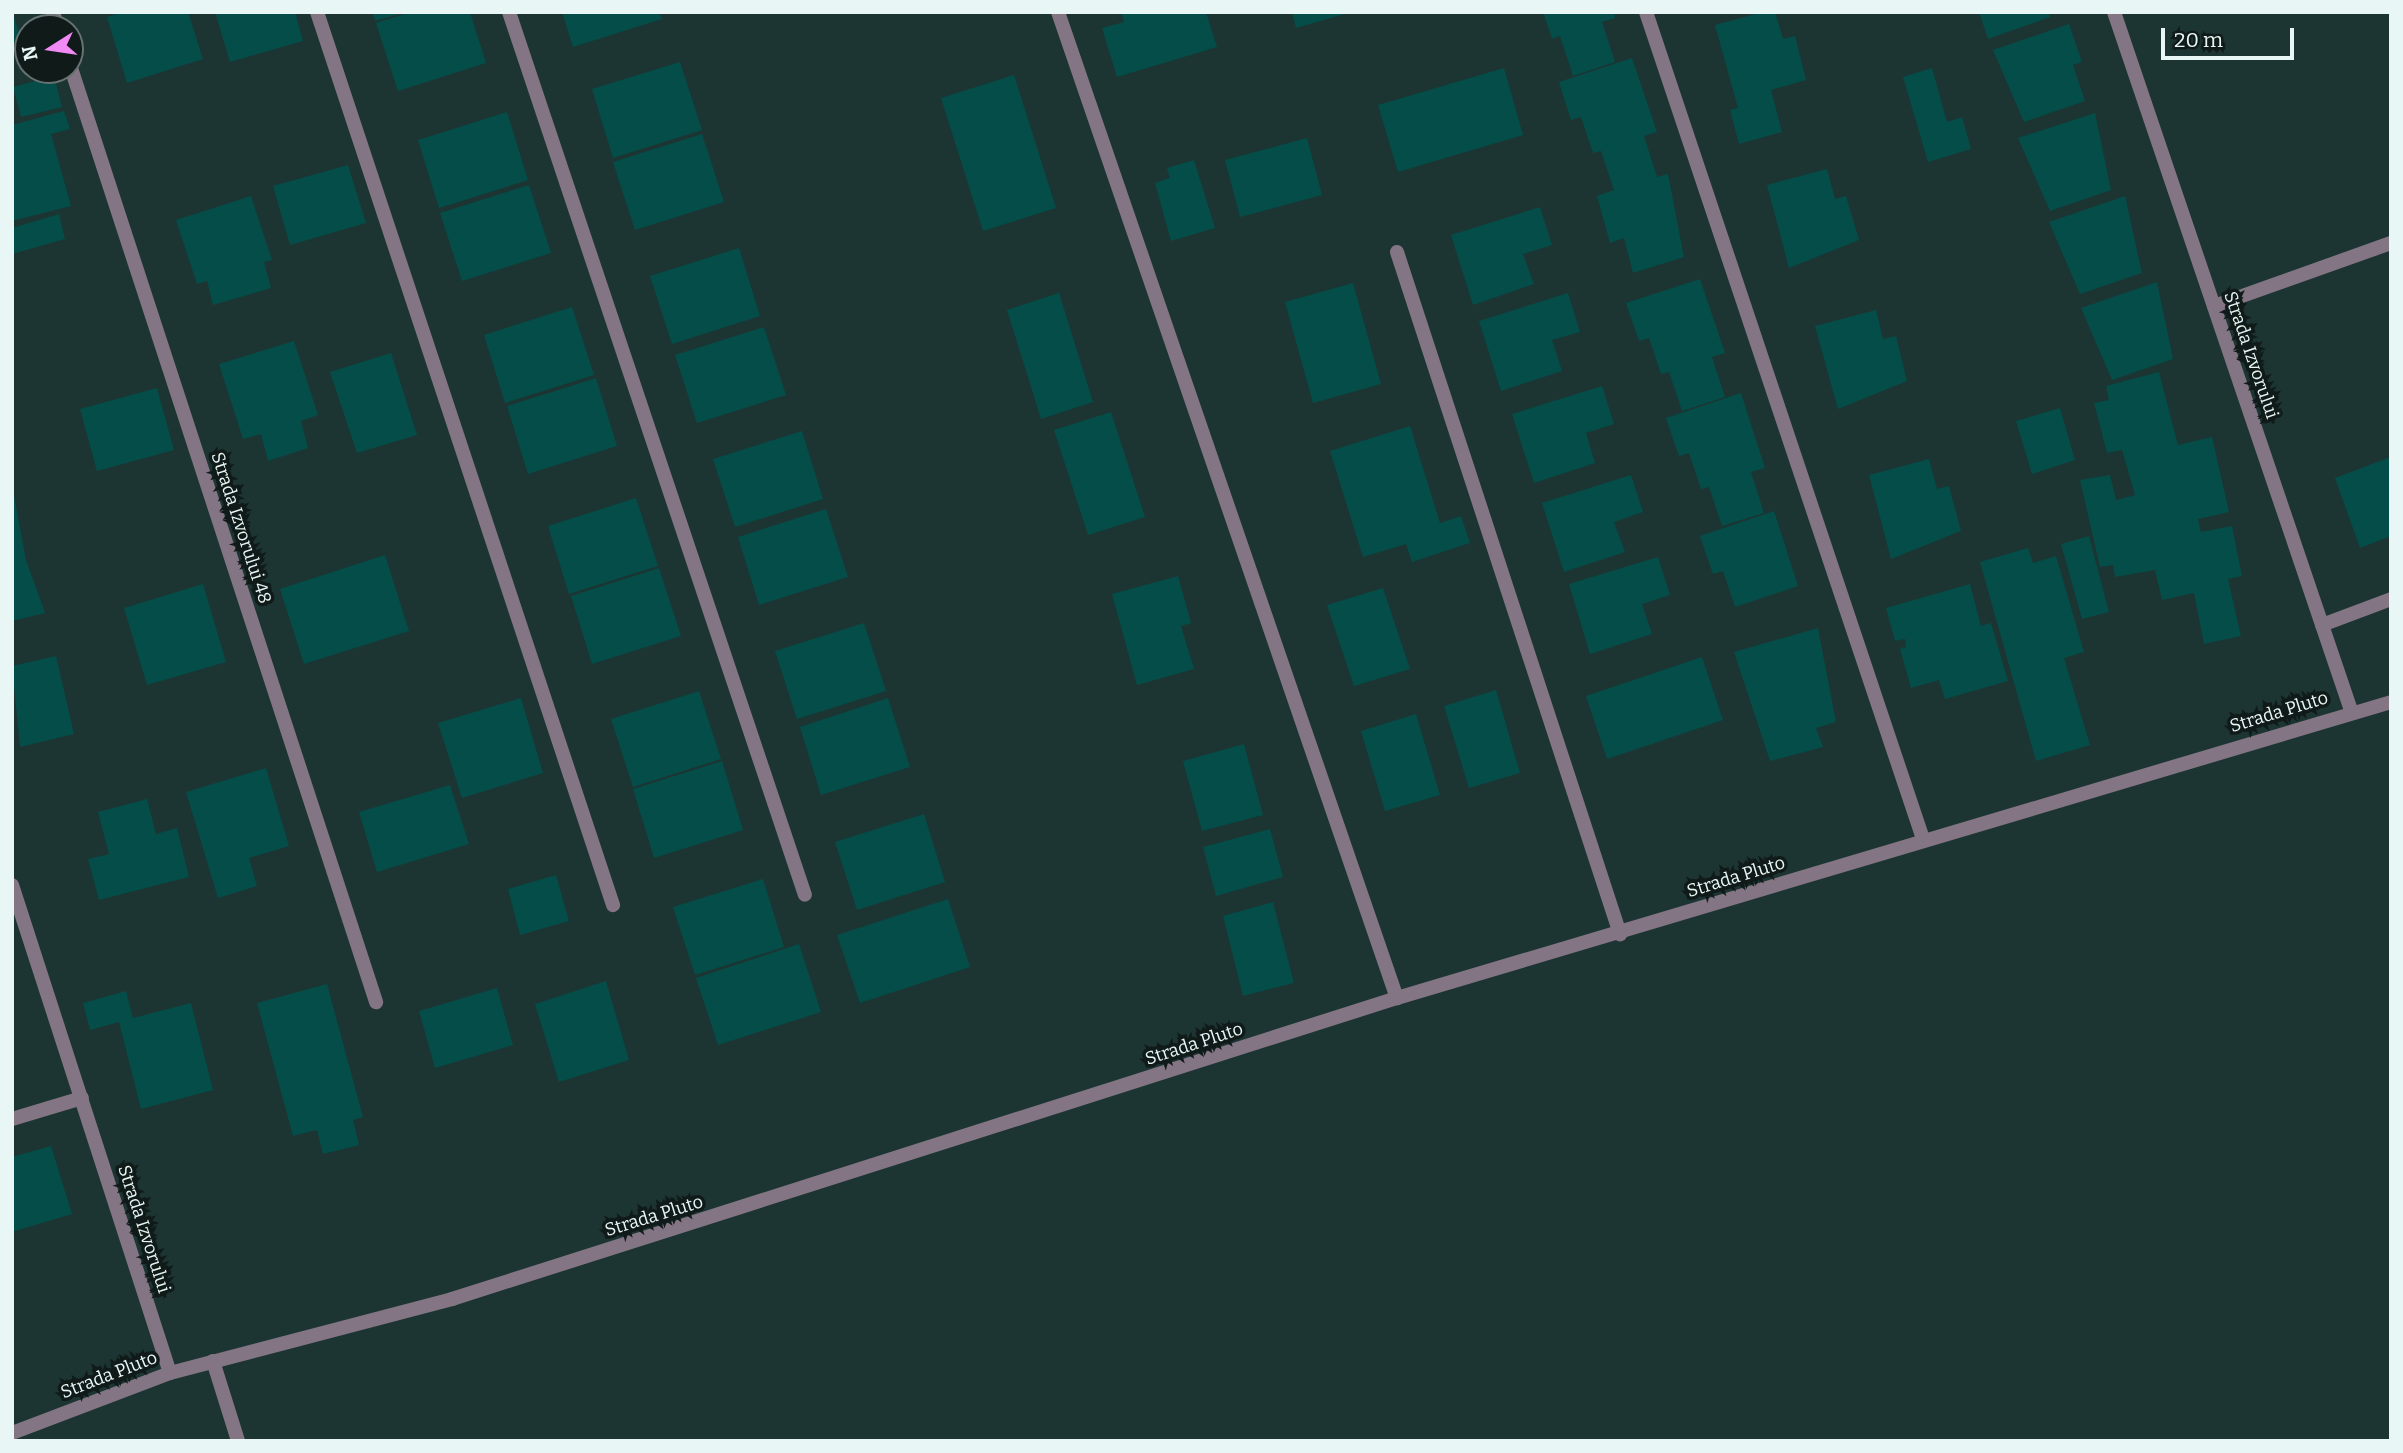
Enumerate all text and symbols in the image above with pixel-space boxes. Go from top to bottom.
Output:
north arrow [14,14,84,84]
scale bar [2165,14,2298,58]
text: 20 m [2174,27,2223,53]
text: N [17,43,43,63]
street label: Strada Izvorului [2219,289,2283,421]
street label: Strada Izvorului 48 [206,450,276,606]
street label: Strada Pluto [2227,687,2331,737]
street label: Strada Pluto [1684,852,1788,902]
street label: Strada Pluto [1142,1018,1246,1070]
street label: Strada Izvorului [113,1162,175,1296]
street label: Strada Pluto [602,1191,706,1241]
street label: Strada Pluto [58,1347,160,1403]

